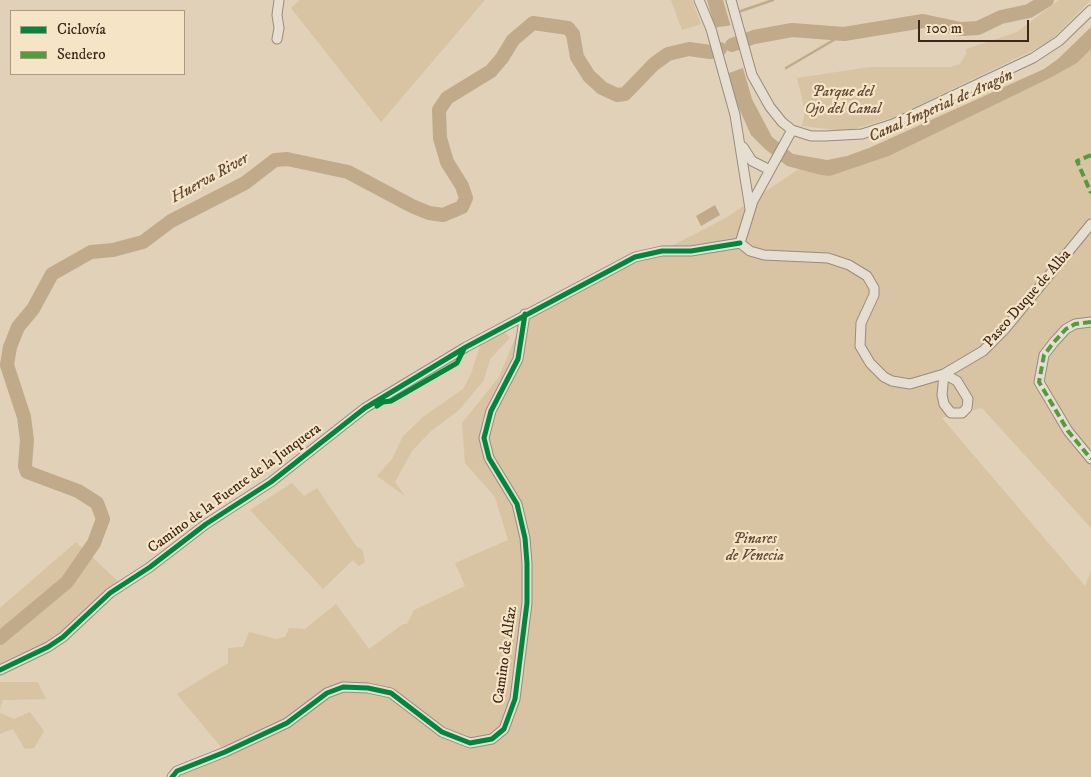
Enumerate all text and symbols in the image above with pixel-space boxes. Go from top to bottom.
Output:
legend [10,10,185,75]
scale bar [921,10,1032,42]
text: 100 m [926,19,962,38]
text: Ciclovía [57,20,106,39]
text: Sendero [57,45,105,64]
water label: Canal Imperial de Aragón [866,67,1016,147]
park label: Parque del Ojo del Canal [805,84,881,119]
water label: Huerva River [168,150,252,208]
street label: Paseo Duque de Alba [981,246,1075,352]
street label: Camino de la Fuente de la Junquera [145,420,325,558]
park label: Pinares de Venecia [726,531,784,566]
street label: Camino de Alfaz [490,605,522,705]

